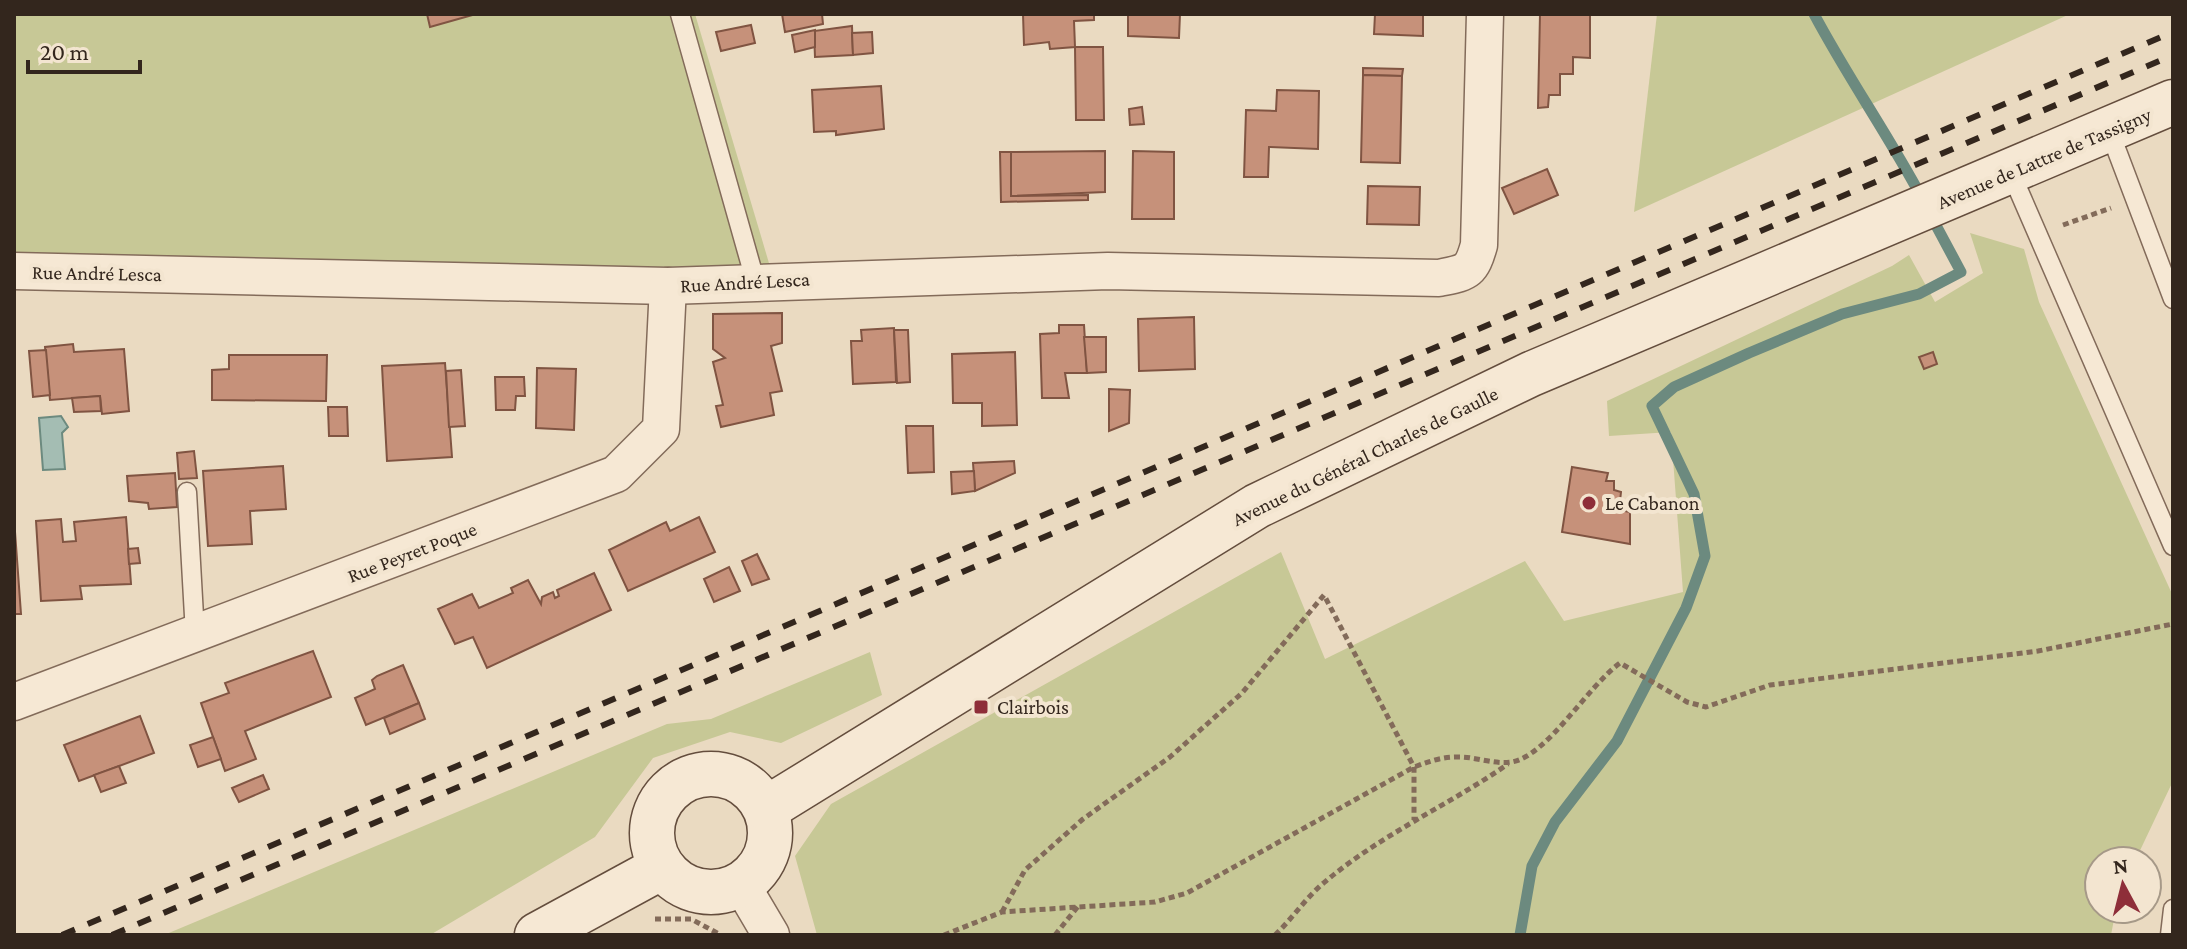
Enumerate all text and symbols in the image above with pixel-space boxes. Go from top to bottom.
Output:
scale bar [28,24,140,74]
text: 20 m [40,38,89,65]
street label: Avenue de Lattre de Tassigny [1934,103,2155,214]
street label: Rue André Lesca [32,261,162,285]
street label: Rue André Lesca [679,268,811,296]
street label: Avenue du Général Charles de Gaulle [1229,382,1502,530]
place label: Le Cabanon [1605,492,1700,514]
marker: Le Cabanon [1580,494,1598,512]
street label: Rue Peyret Poque [344,517,480,588]
place label: Clairbois [997,696,1069,718]
marker: Clairbois [972,698,990,716]
north arrow [2083,845,2163,925]
text: N [2112,852,2130,879]

